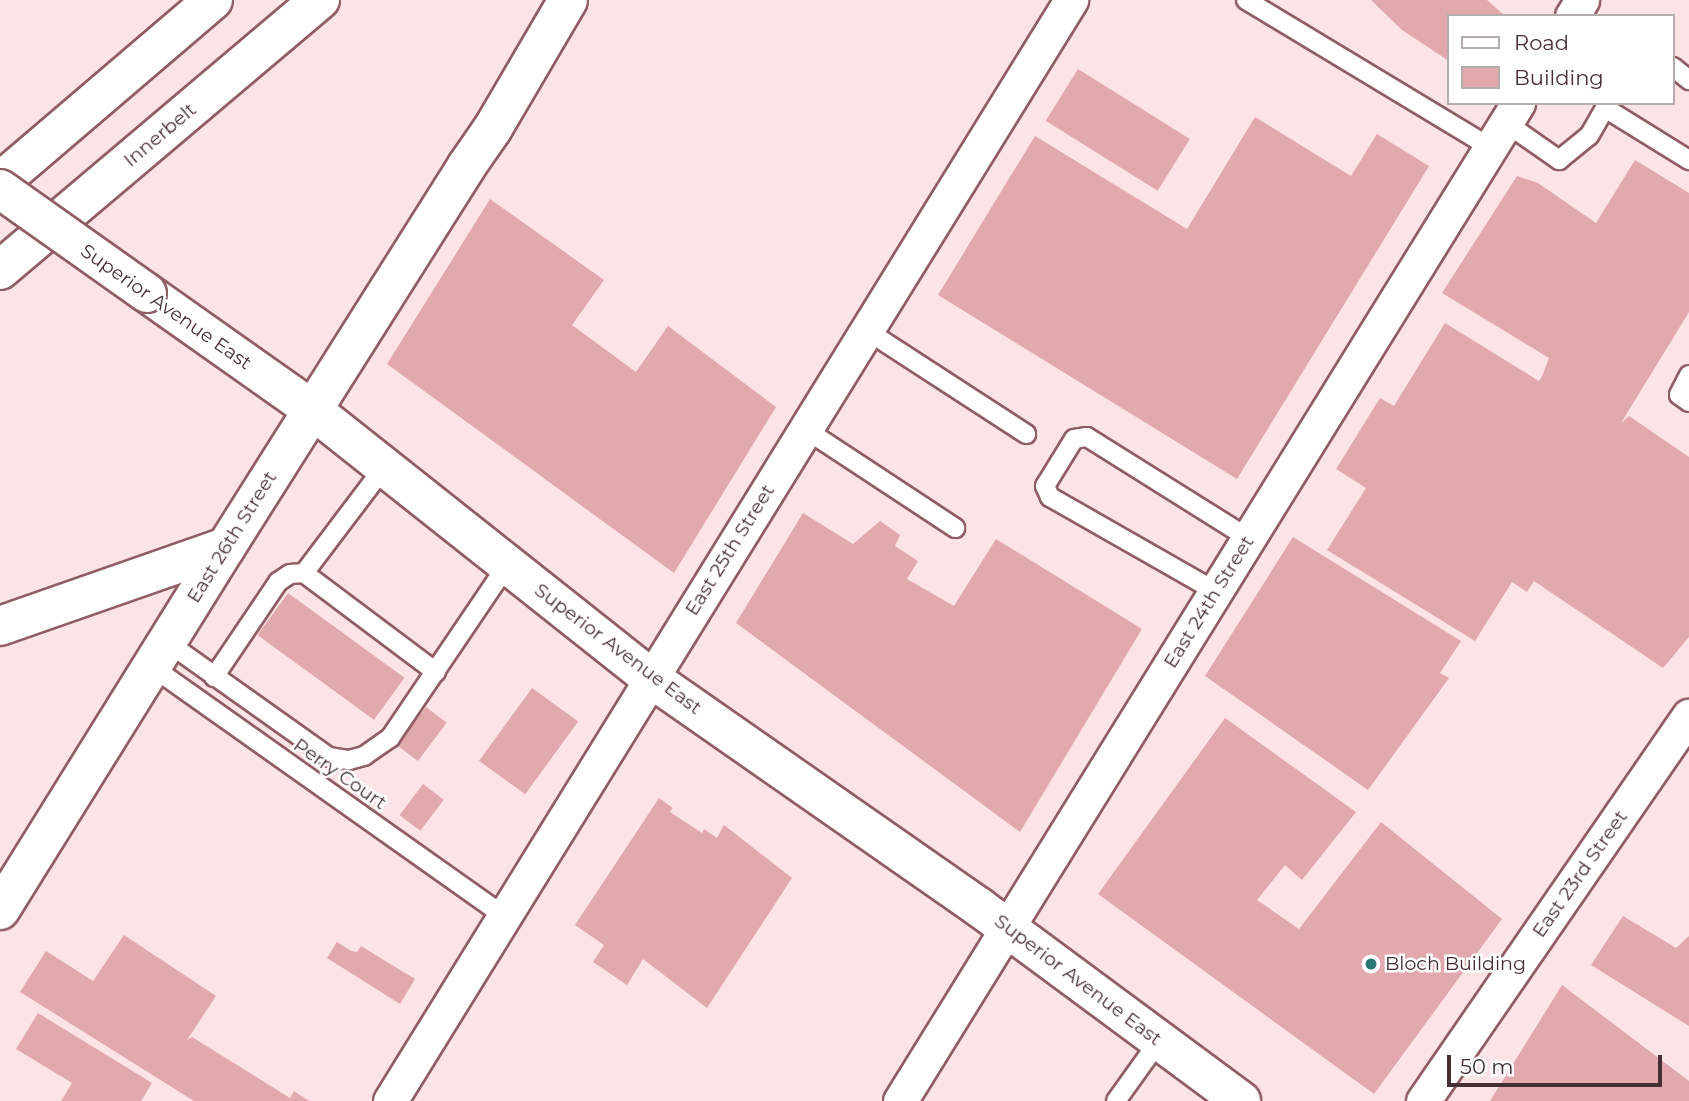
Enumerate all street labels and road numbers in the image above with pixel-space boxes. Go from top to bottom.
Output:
street label: Innerbelt [119,98,201,172]
street label: Superior Avenue East [76,239,256,375]
street label: East 26th Street [182,467,282,607]
street label: East 25th Street [681,480,779,620]
street label: East 24th Street [1159,532,1259,672]
street label: Superior Avenue East [530,579,706,719]
street label: Perry Court [289,734,391,814]
street label: East 23rd Street [1528,806,1632,942]
street label: Superior Avenue East [990,910,1166,1050]

